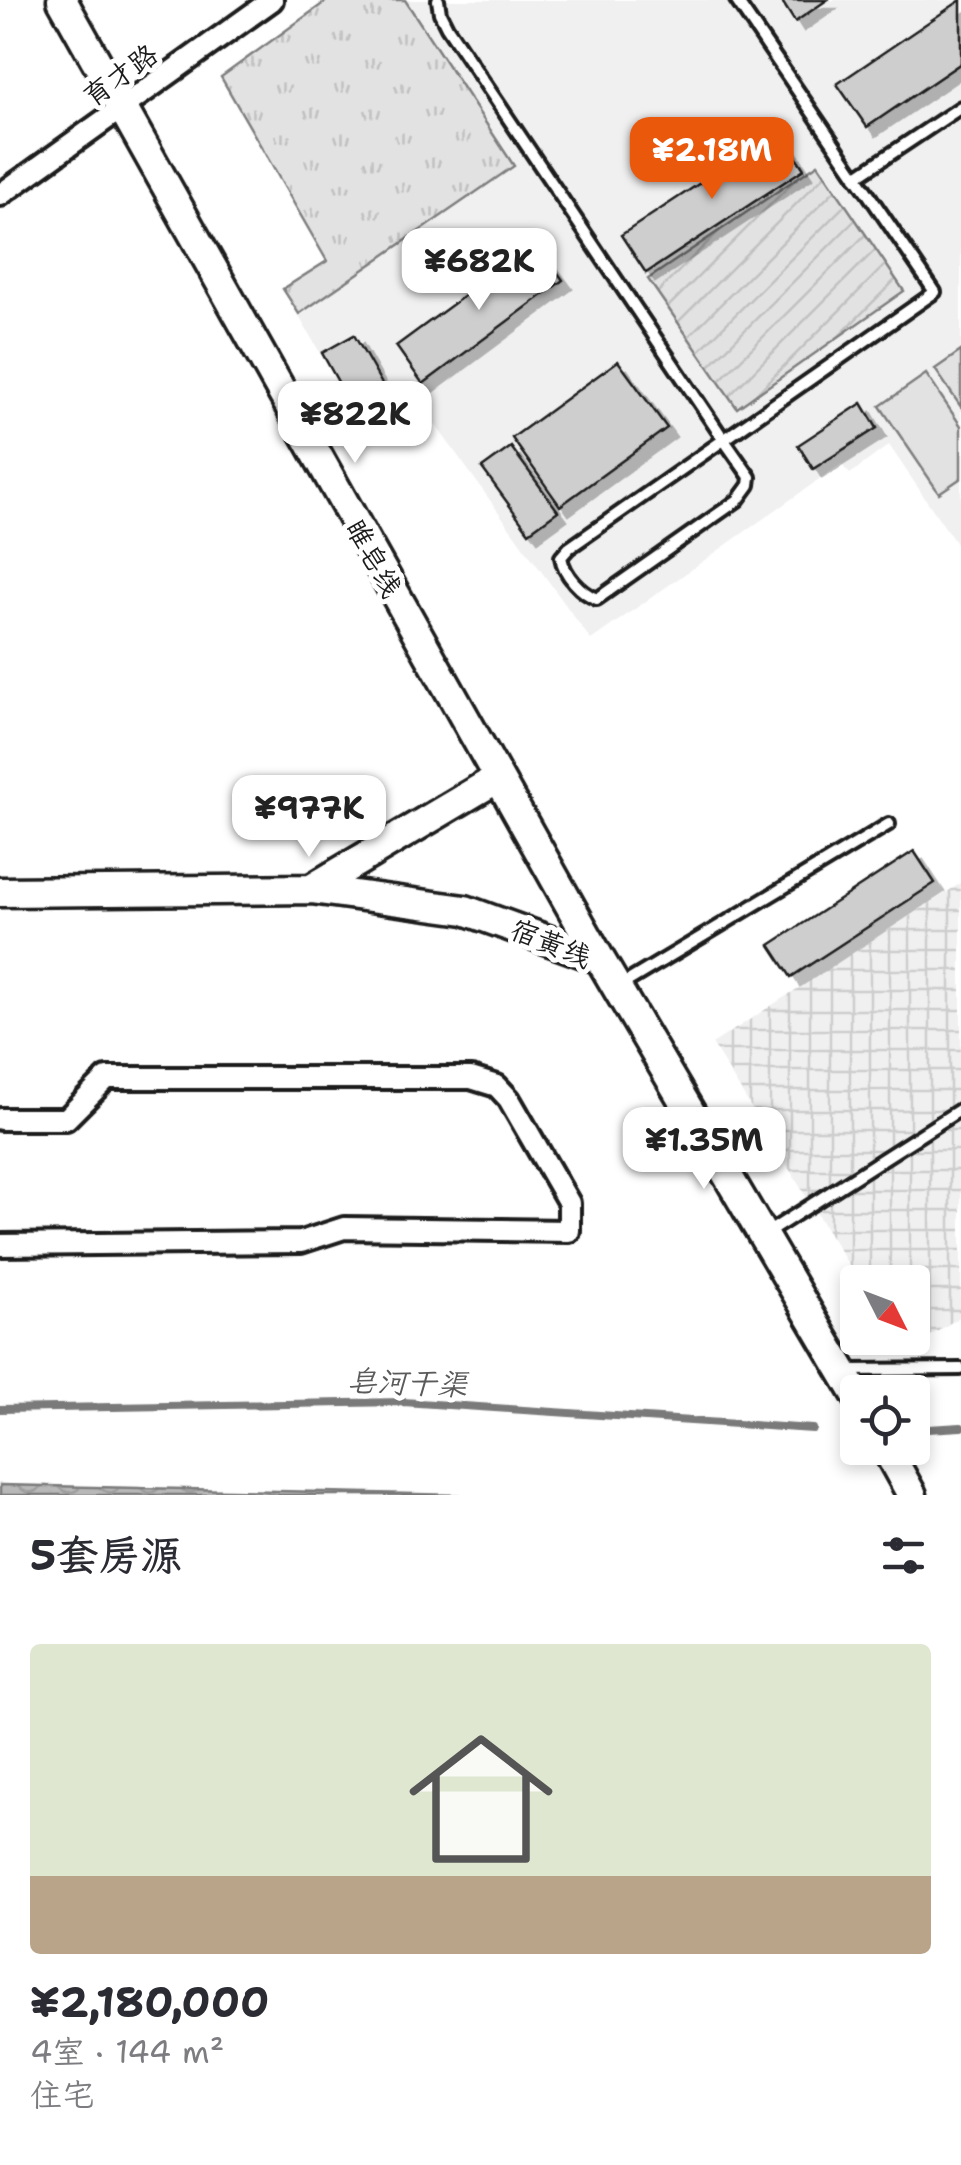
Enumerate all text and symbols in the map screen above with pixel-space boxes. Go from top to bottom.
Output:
street label: 育才路 [75,35,165,115]
pin: ¥2.18M [631,117,793,202]
text: ¥2.18M [652,128,772,171]
pin: ¥682K [409,228,549,313]
text: ¥682K [424,239,534,282]
pin: ¥822K [285,381,425,466]
text: ¥822K [300,392,410,435]
street label: 睢皂线 [337,512,411,604]
pin: ¥977K [239,775,379,860]
text: ¥977K [254,786,364,829]
street label: 宿黄线 [505,910,597,976]
pin: ¥1.35M [623,1107,785,1192]
text: ¥1.35M [645,1118,763,1161]
north arrow [840,1265,930,1355]
map controls [840,1265,930,1465]
water label: 皂河干渠 [346,1360,471,1405]
button: locate [840,1375,930,1465]
text: 5套房源 [30,1527,182,1583]
icon: filters [876,1528,931,1583]
icon: home [391,1709,571,1889]
text: ¥2,180,000 [30,1974,269,2030]
text: 4室 · 144 m² [30,2030,224,2073]
text: 住宅 [30,2073,94,2116]

